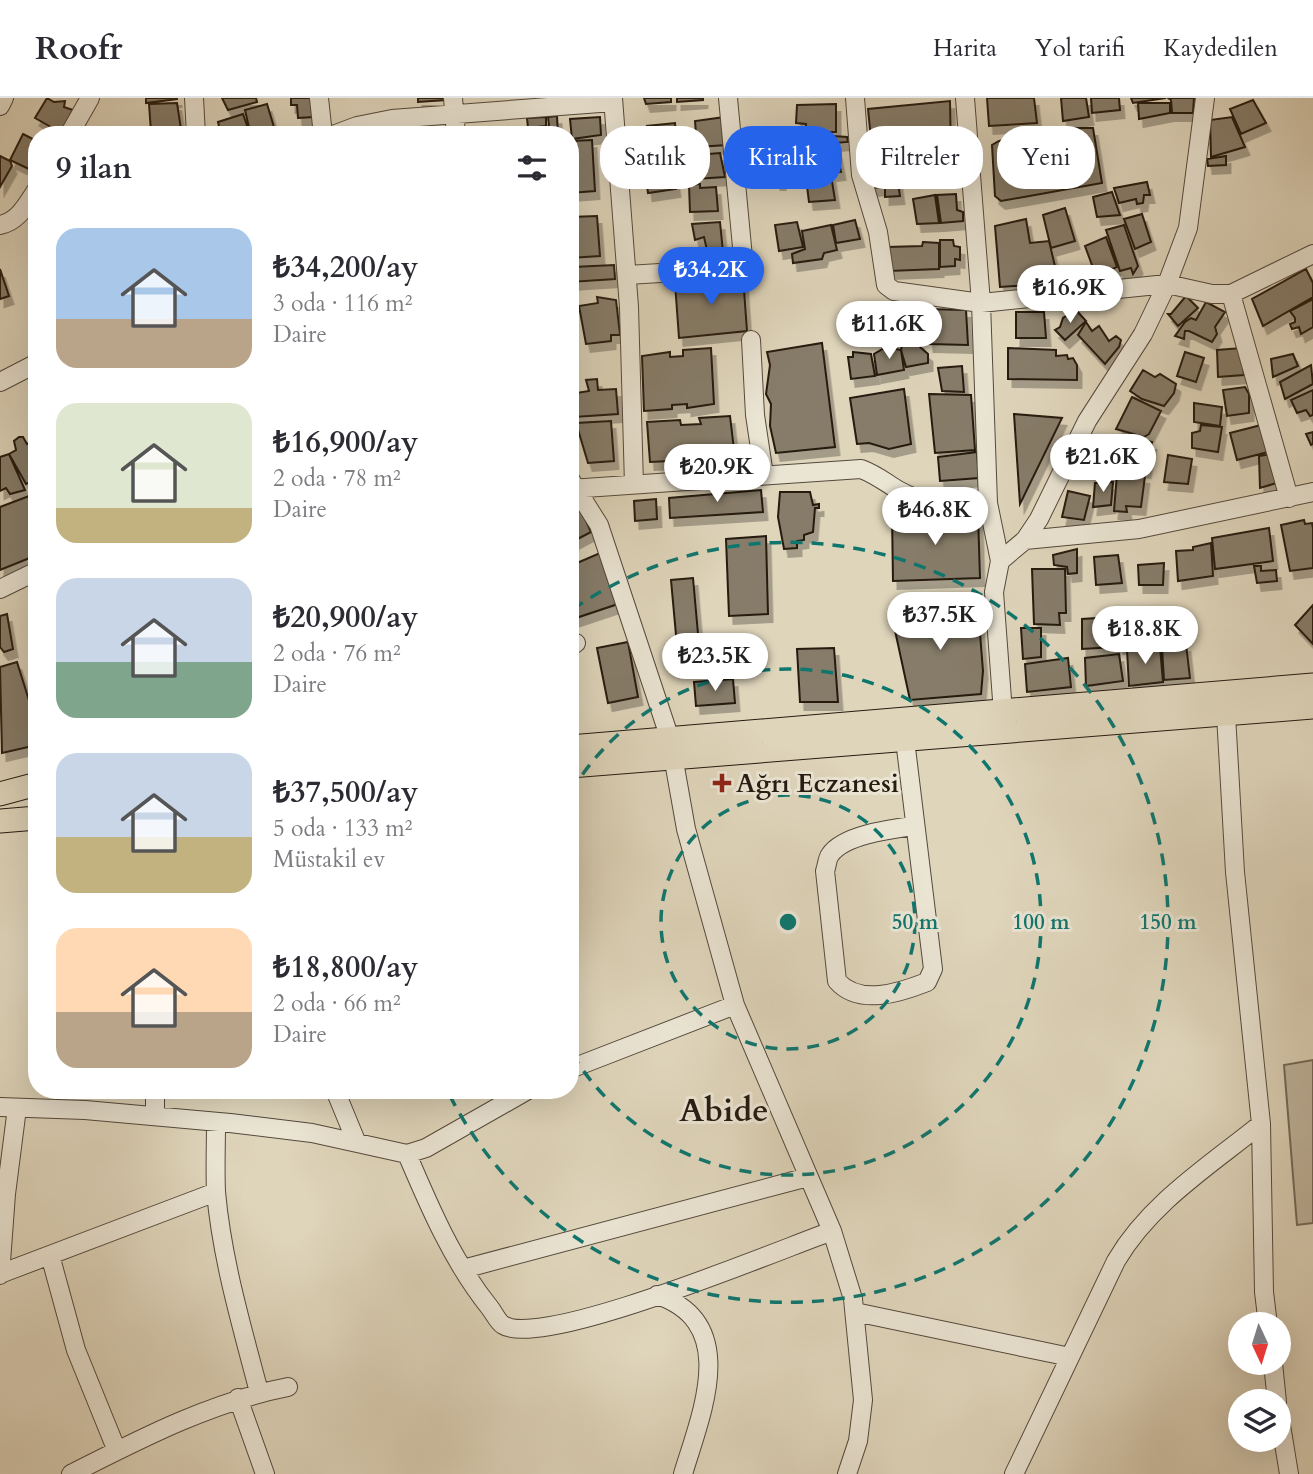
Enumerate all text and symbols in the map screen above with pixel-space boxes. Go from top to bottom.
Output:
text: Roofr [35,26,122,71]
text: Harita [933,32,997,65]
text: Yol tarifi [1035,32,1125,65]
text: Kaydedilen [1163,32,1278,65]
chip: Satılık [600,126,710,189]
chip: Kiralık [724,126,842,189]
chip: Filtreler [856,126,983,189]
chip: Yeni [997,126,1095,189]
text: 9 ilan [56,148,132,189]
icon: filters [513,149,551,187]
text: ₺34,200/ay [273,247,418,288]
pin: ₺34.2K [654,248,768,307]
text: ₺34.2K [674,254,748,285]
icon: home [112,256,196,340]
pin: ₺16.9K [1013,266,1127,325]
text: ₺16.9K [1033,272,1107,303]
text: 3 oda · 116 m² [273,288,412,319]
pin: ₺11.6K [832,302,946,361]
text: ₺11.6K [852,308,926,339]
text: Daire [273,319,327,350]
text: ₺16,900/ay [273,422,418,463]
icon: home [112,431,196,515]
pin: ₺21.6K [1046,434,1160,494]
text: ₺21.6K [1066,441,1140,472]
pin: ₺20.9K [660,444,774,504]
text: ₺20.9K [680,451,754,482]
text: 2 oda · 78 m² [273,463,401,494]
pin: ₺46.8K [878,488,992,547]
text: Daire [273,494,327,525]
text: ₺46.8K [898,494,972,525]
pin: ₺37.5K [883,592,997,652]
text: ₺20,900/ay [273,597,418,638]
text: ₺37.5K [903,599,977,630]
icon: home [112,606,196,690]
pin: ₺18.8K [1088,606,1202,666]
text: ₺18.8K [1108,613,1182,644]
pin: ₺23.5K [658,634,772,693]
text: 2 oda · 76 m² [273,638,401,669]
text: ₺23.5K [678,640,752,671]
text: Daire [273,669,327,700]
place label: Ağrı Eczanesi [736,766,899,801]
text: ₺37,500/ay [273,772,418,813]
marker: Ağrı Eczanesi [714,775,730,791]
icon: home [112,781,196,865]
text: 5 oda · 133 m² [273,813,412,844]
text: Müstakil ev [273,844,385,875]
text: 50 m [892,908,939,937]
text: 100 m [1012,908,1070,937]
text: 150 m [1139,908,1197,937]
centre of rings [776,910,800,934]
text: ₺18,800/ay [273,947,418,988]
icon: home [112,956,196,1040]
text: 2 oda · 66 m² [273,988,401,1019]
text: Daire [273,1019,327,1050]
district label: Abide [679,1088,769,1133]
north arrow [1228,1312,1292,1376]
map controls [1228,1312,1291,1452]
button: layers [1228,1389,1291,1452]

